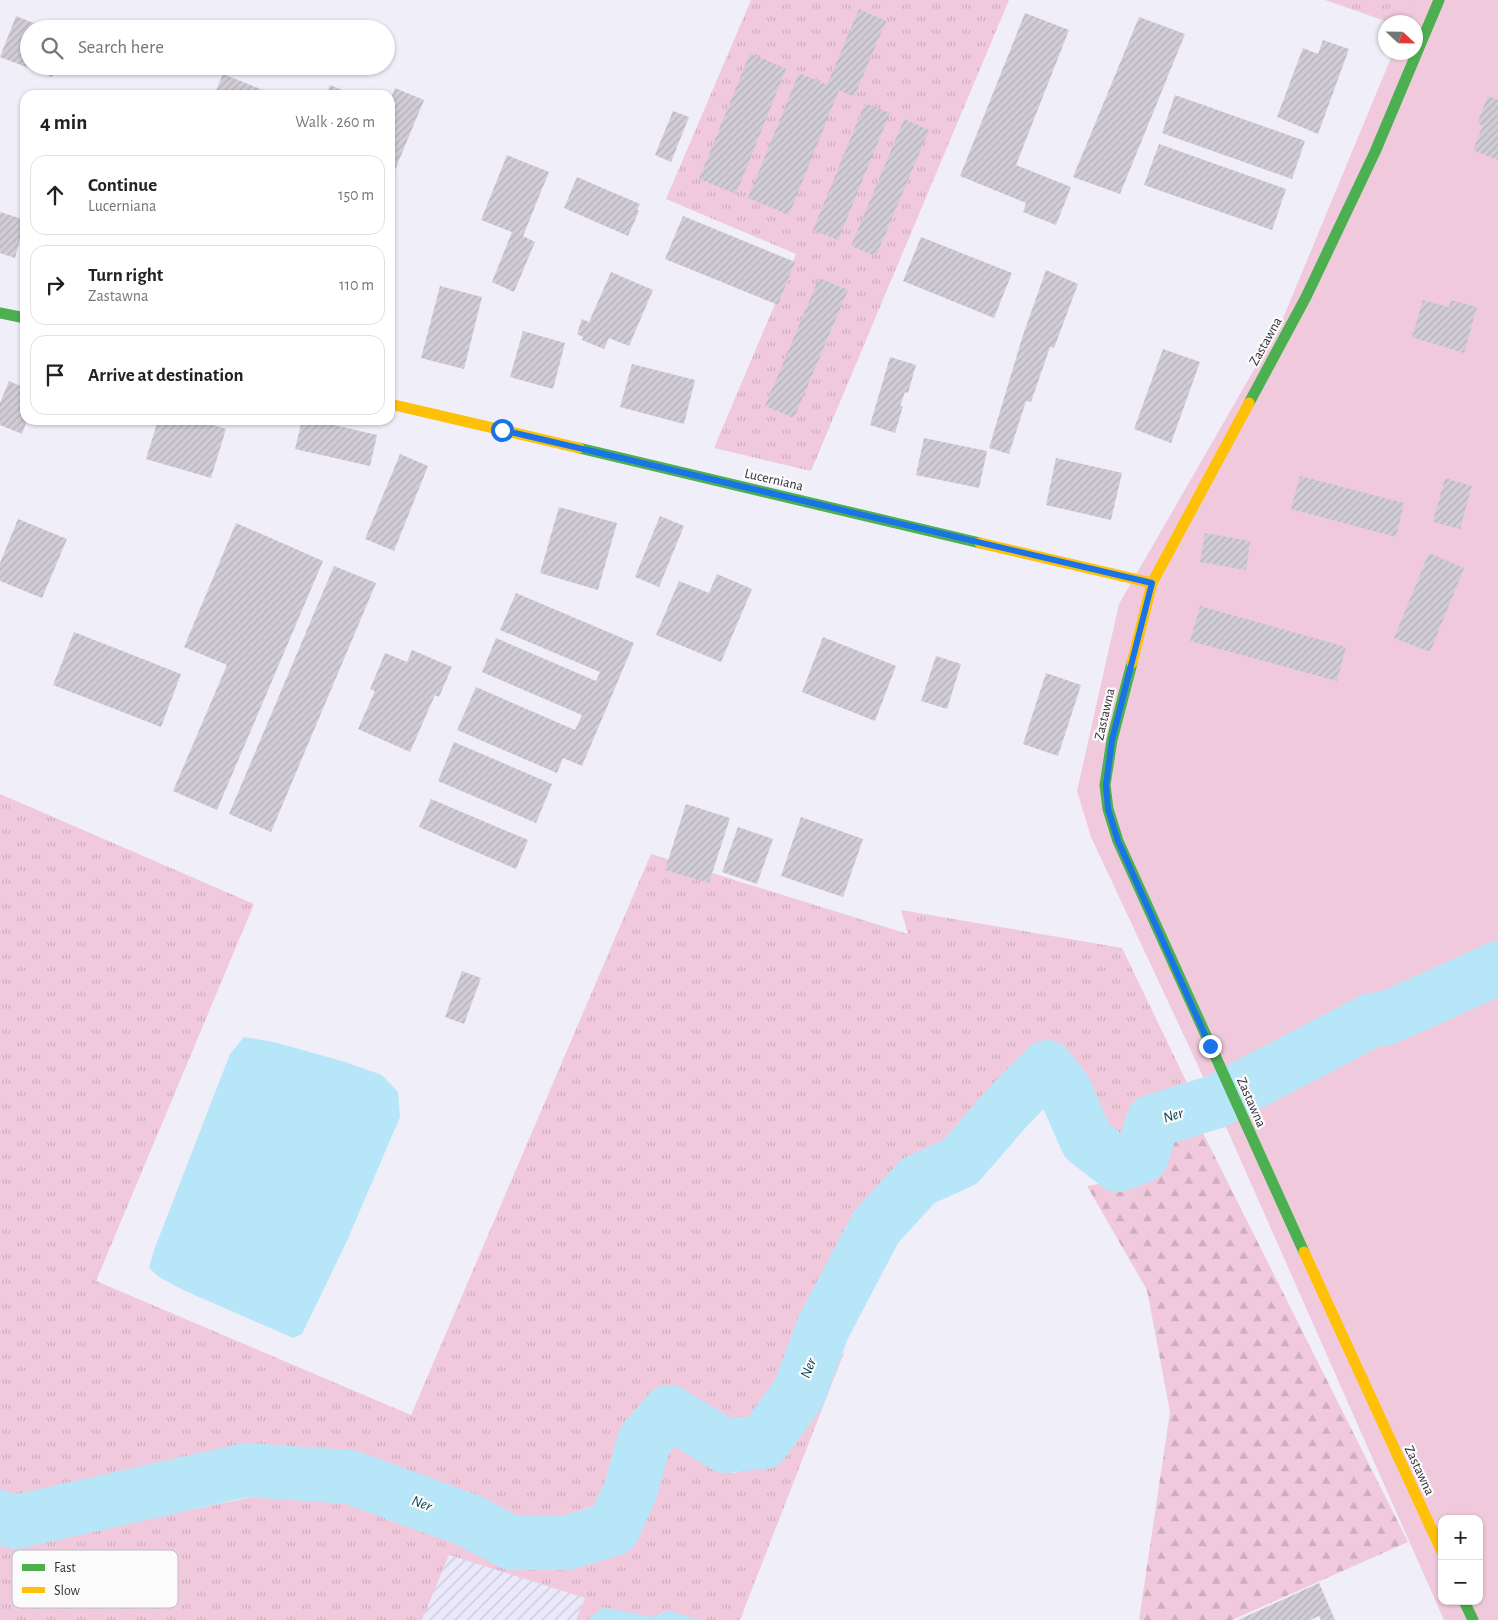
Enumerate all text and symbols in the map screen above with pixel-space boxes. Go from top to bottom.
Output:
north arrow [1378,15,1423,60]
search box [20,20,395,75]
icon: search [38,34,66,62]
text: Search here [78,38,164,57]
text: 4 min [40,112,87,133]
text: Walk · 260 m [295,114,375,130]
text: Continue [88,176,157,195]
icon: ahead [41,181,69,209]
text: 150 m [338,187,374,203]
text: Lucerniana [88,198,157,214]
text: Turn right [88,266,163,285]
icon: right [41,271,69,299]
text: 110 m [339,277,374,293]
text: Zastawna [88,288,148,304]
street label: Zastawna [1247,314,1285,368]
icon: arrive [41,361,69,389]
text: Arrive at destination [88,366,244,385]
route start [491,419,514,442]
street label: Lucerniana [743,466,805,494]
street label: Zastawna [1092,686,1118,742]
route end [1199,1035,1222,1058]
street label: Zastawna [1234,1075,1268,1130]
water label: Ner [1161,1105,1186,1126]
water label: Ner [798,1355,819,1380]
street label: Zastawna [1402,1443,1437,1498]
water label: Ner [410,1493,435,1514]
map controls [1438,1515,1483,1605]
button: + [1438,1515,1483,1560]
legend [12,1550,178,1608]
button: − [1438,1560,1483,1605]
text: Fast [54,1561,76,1575]
text: Slow [54,1584,81,1598]

